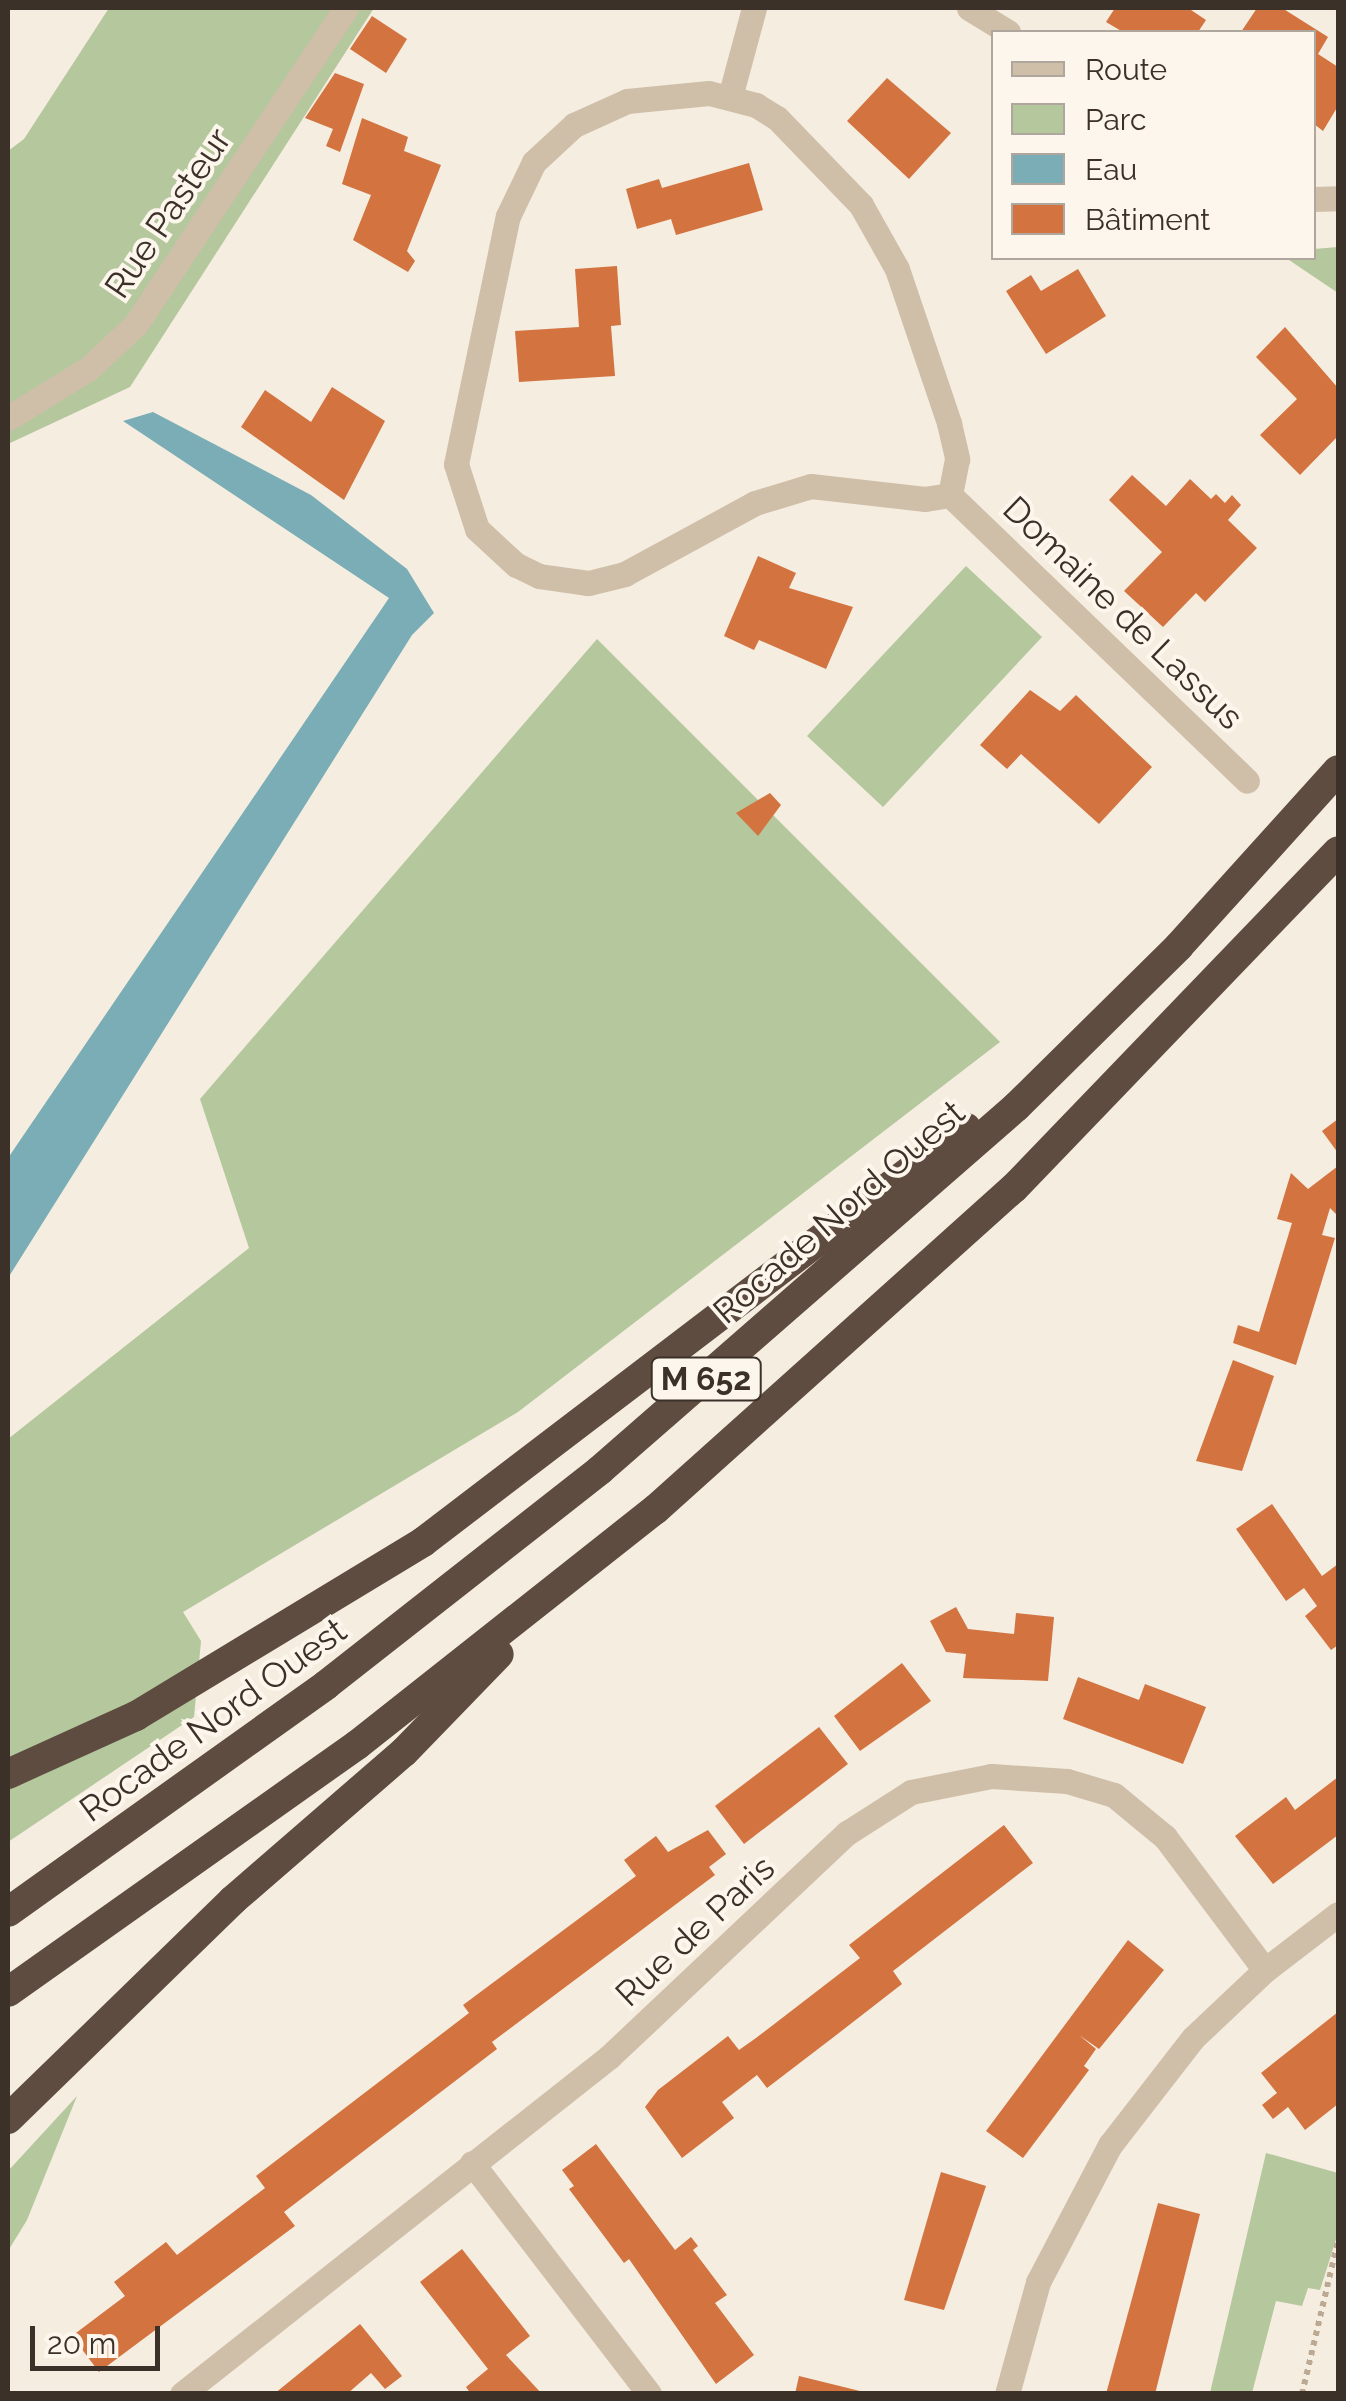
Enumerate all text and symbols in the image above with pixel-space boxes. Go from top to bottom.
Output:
legend [991,30,1316,260]
text: Route [1085,52,1167,87]
text: Parc [1085,102,1146,137]
street label: Rue Pasteur [96,120,240,306]
text: Eau [1085,152,1137,187]
text: Bâtiment [1085,202,1210,237]
street label: Domaine de Lassus [994,488,1252,738]
street label: Rocade Nord Ouest [705,1092,973,1332]
road number: M 652 [648,1352,764,1406]
street label: Rocade Nord Ouest [72,1609,354,1831]
street label: Rue de Paris [607,1847,783,2015]
scale bar [35,2306,165,2368]
text: 20 m [47,2326,116,2361]

